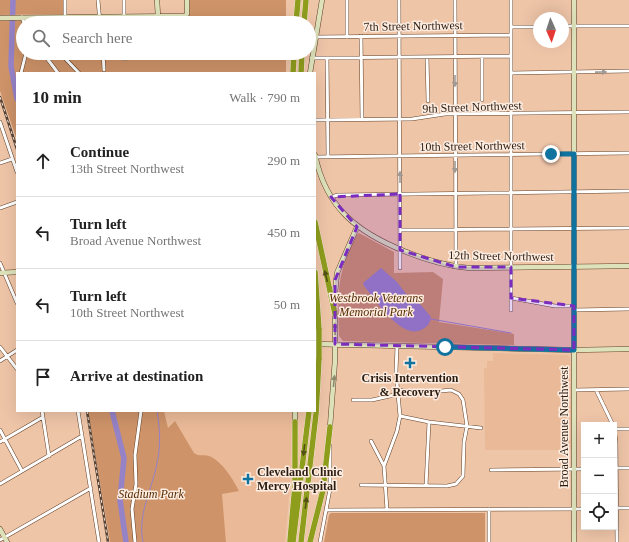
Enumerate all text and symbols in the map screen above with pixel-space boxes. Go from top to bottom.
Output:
north arrow [533,12,569,48]
search box [16,16,316,60]
street label: 7th Street Northwest [363,18,463,34]
icon: search [30,27,52,49]
text: Search here [62,30,132,46]
one-way arrow [595,68,607,75]
one-way arrow [452,75,458,88]
text: 10 min [32,88,82,107]
text: Walk · 790 m [229,90,300,105]
street label: 9th Street Northwest [422,98,523,116]
street label: 10th Street Northwest [419,138,525,154]
text: Continue [70,144,129,160]
route end [542,145,560,163]
icon: ahead [32,150,54,172]
text: 290 m [267,153,300,168]
text: 13th Street Northwest [70,161,184,176]
one-way arrow [452,161,458,174]
one-way arrow [397,170,403,183]
text: Turn left [70,216,127,232]
icon: left [32,222,54,244]
text: 450 m [267,225,300,240]
text: Broad Avenue Northwest [70,233,201,248]
street label: 12th Street Northwest [448,248,554,264]
one-way arrow [323,270,329,282]
text: Turn left [70,288,127,304]
park label: Westbrook Veterans Memorial Park [329,291,423,319]
icon: left [32,294,54,316]
text: 50 m [274,297,300,312]
text: 10th Street Northwest [70,305,184,320]
one-way arrow [332,322,338,335]
route start [436,338,454,356]
marker: Crisis Intervention & Recovery [404,357,416,369]
icon: arrive [32,366,54,388]
street label: Broad Avenue Northwest [557,366,571,488]
text: Arrive at destination [70,368,203,384]
place label: Crisis Intervention & Recovery [362,371,459,399]
one-way arrow [331,375,337,387]
map controls [581,422,617,530]
button: + [581,422,617,458]
one-way arrow [301,444,307,456]
button: − [581,458,617,494]
place label: Cleveland Clinic Mercy Hospital [257,465,343,493]
marker: Cleveland Clinic Mercy Hospital [242,473,254,485]
park label: Stadium Park [118,487,184,501]
button: locate [581,494,617,530]
one-way arrow [303,497,309,509]

